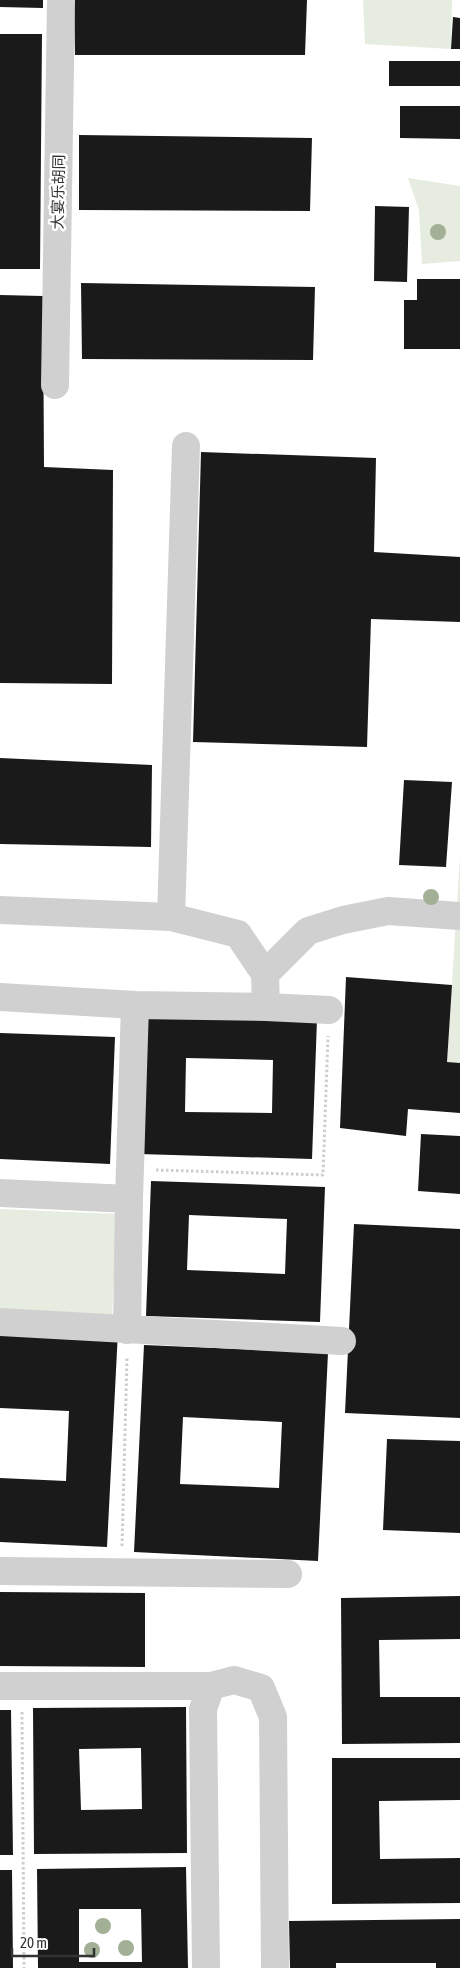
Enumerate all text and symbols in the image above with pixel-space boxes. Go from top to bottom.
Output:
street label: 大宴乐胡同 [49,154,67,230]
scale bar [12,1926,95,1958]
text: 20 m [20,1934,47,1951]

